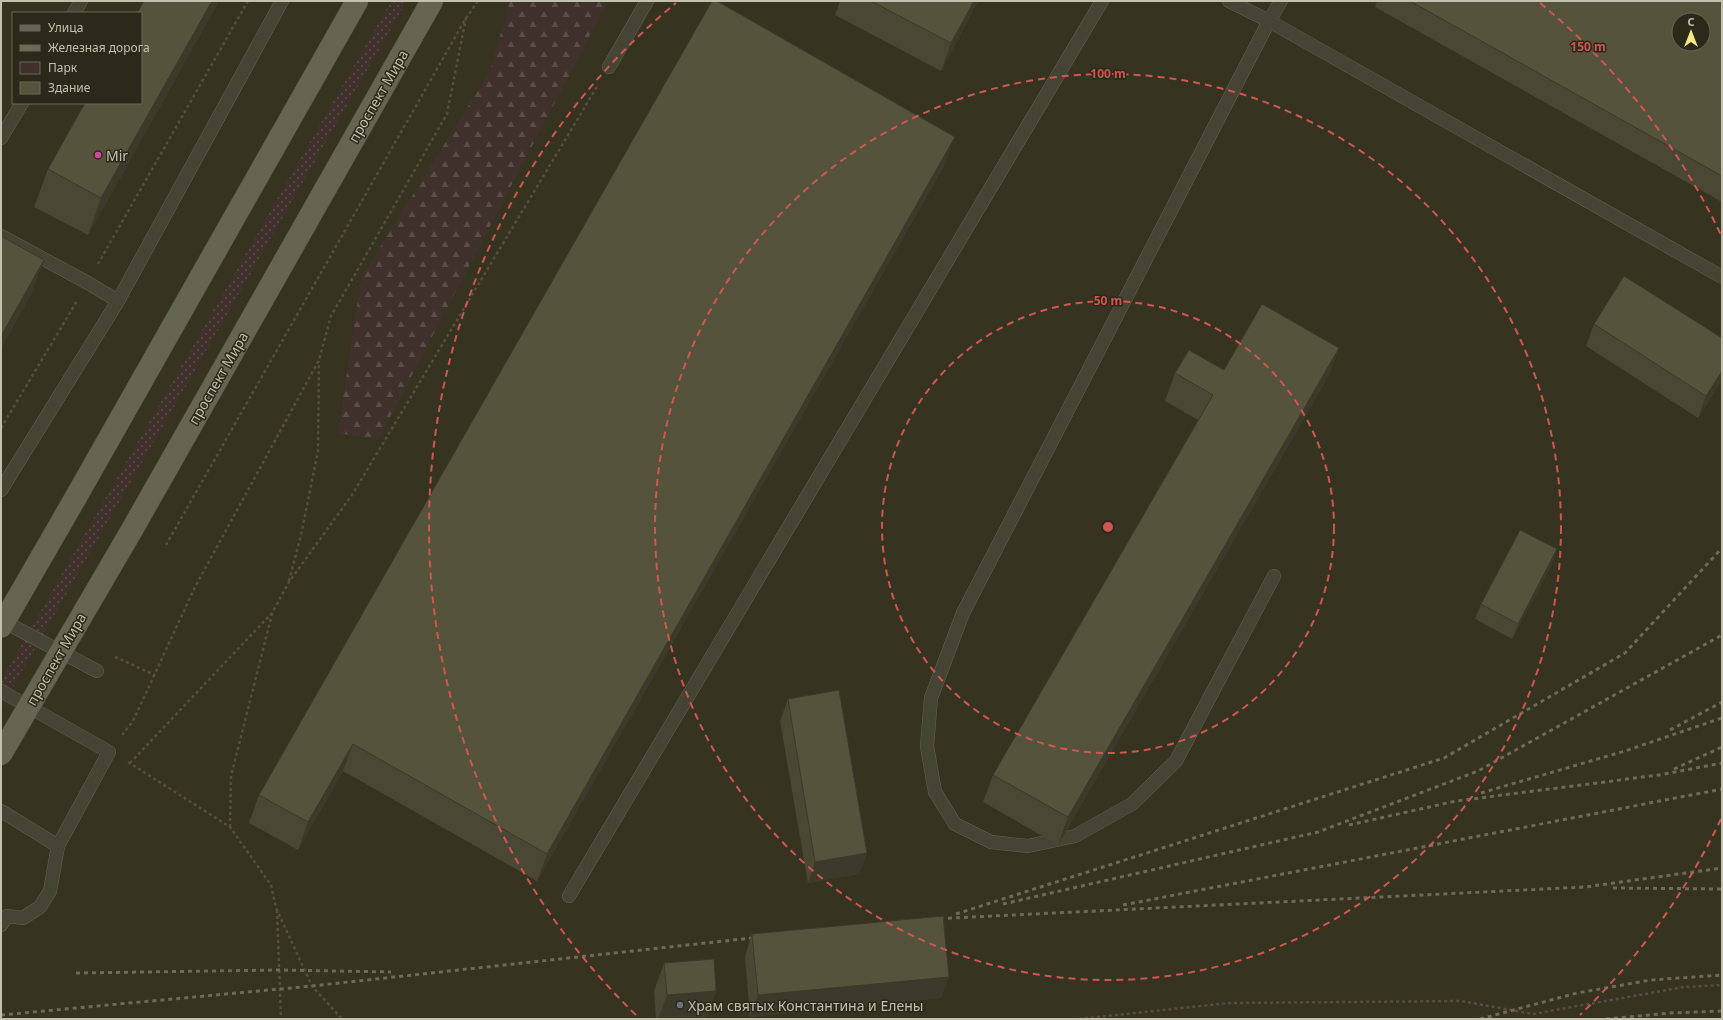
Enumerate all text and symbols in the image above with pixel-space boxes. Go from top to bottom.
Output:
legend [12,12,142,104]
north arrow [1671,12,1711,52]
text: С [1687,14,1695,29]
text: Улица [48,19,83,36]
text: 150 m [1570,38,1606,55]
text: Железная дорога [48,39,150,56]
street label: проспект Мира [344,46,412,146]
text: Парк [48,59,78,76]
text: 100 m [1090,65,1126,82]
text: Здание [48,79,91,96]
place label: Mir [106,146,128,165]
marker: Mir [93,150,103,160]
text: 50 m [1094,292,1122,309]
street label: проспект Мира [184,328,252,428]
centre of rings [1101,520,1115,534]
street label: проспект Мира [22,609,90,709]
place label: Храм святых Константина и Елены [688,996,923,1015]
marker: Храм святых Константина и Елены [675,1000,685,1010]

